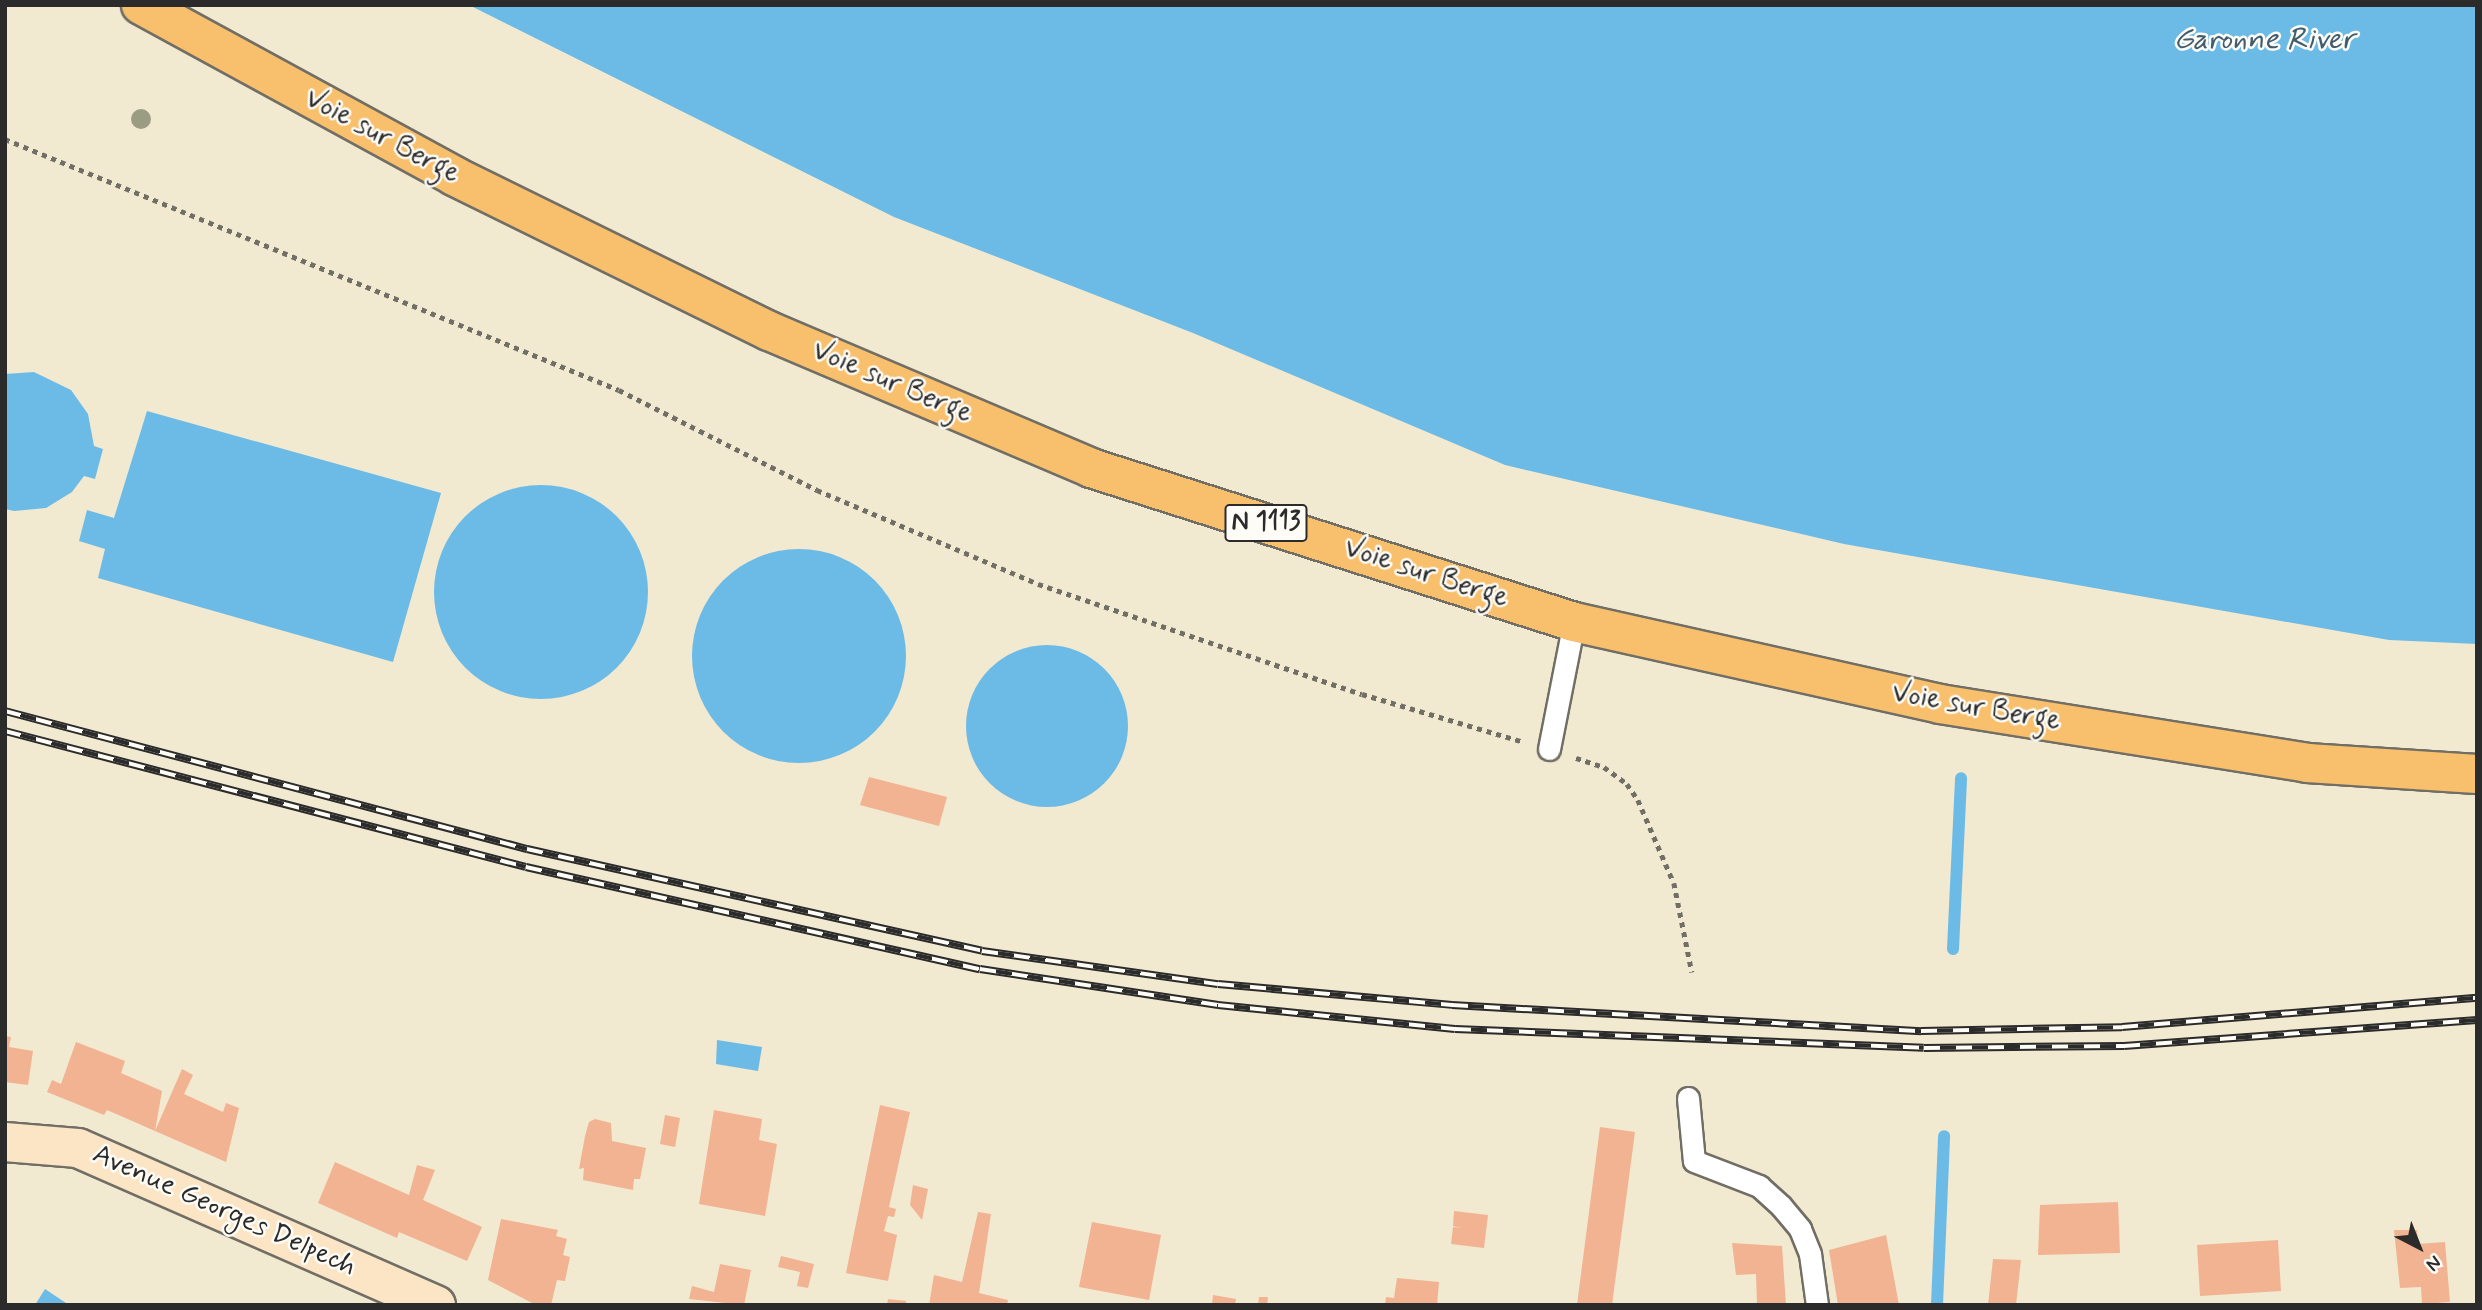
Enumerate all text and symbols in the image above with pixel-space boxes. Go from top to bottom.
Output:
water label: Garonne River [2174,22,2354,58]
street label: Voie sur Berge [299,82,465,192]
street label: Voie sur Berge [807,334,977,432]
road number: N 1113 [1224,500,1308,545]
street label: Voie sur Berge [1340,532,1512,616]
street label: Voie sur Berge [1889,677,2063,739]
street label: Avenue Georges Delpech [86,1137,362,1285]
north arrow [2384,1212,2454,1282]
text: N [2420,1249,2446,1277]

